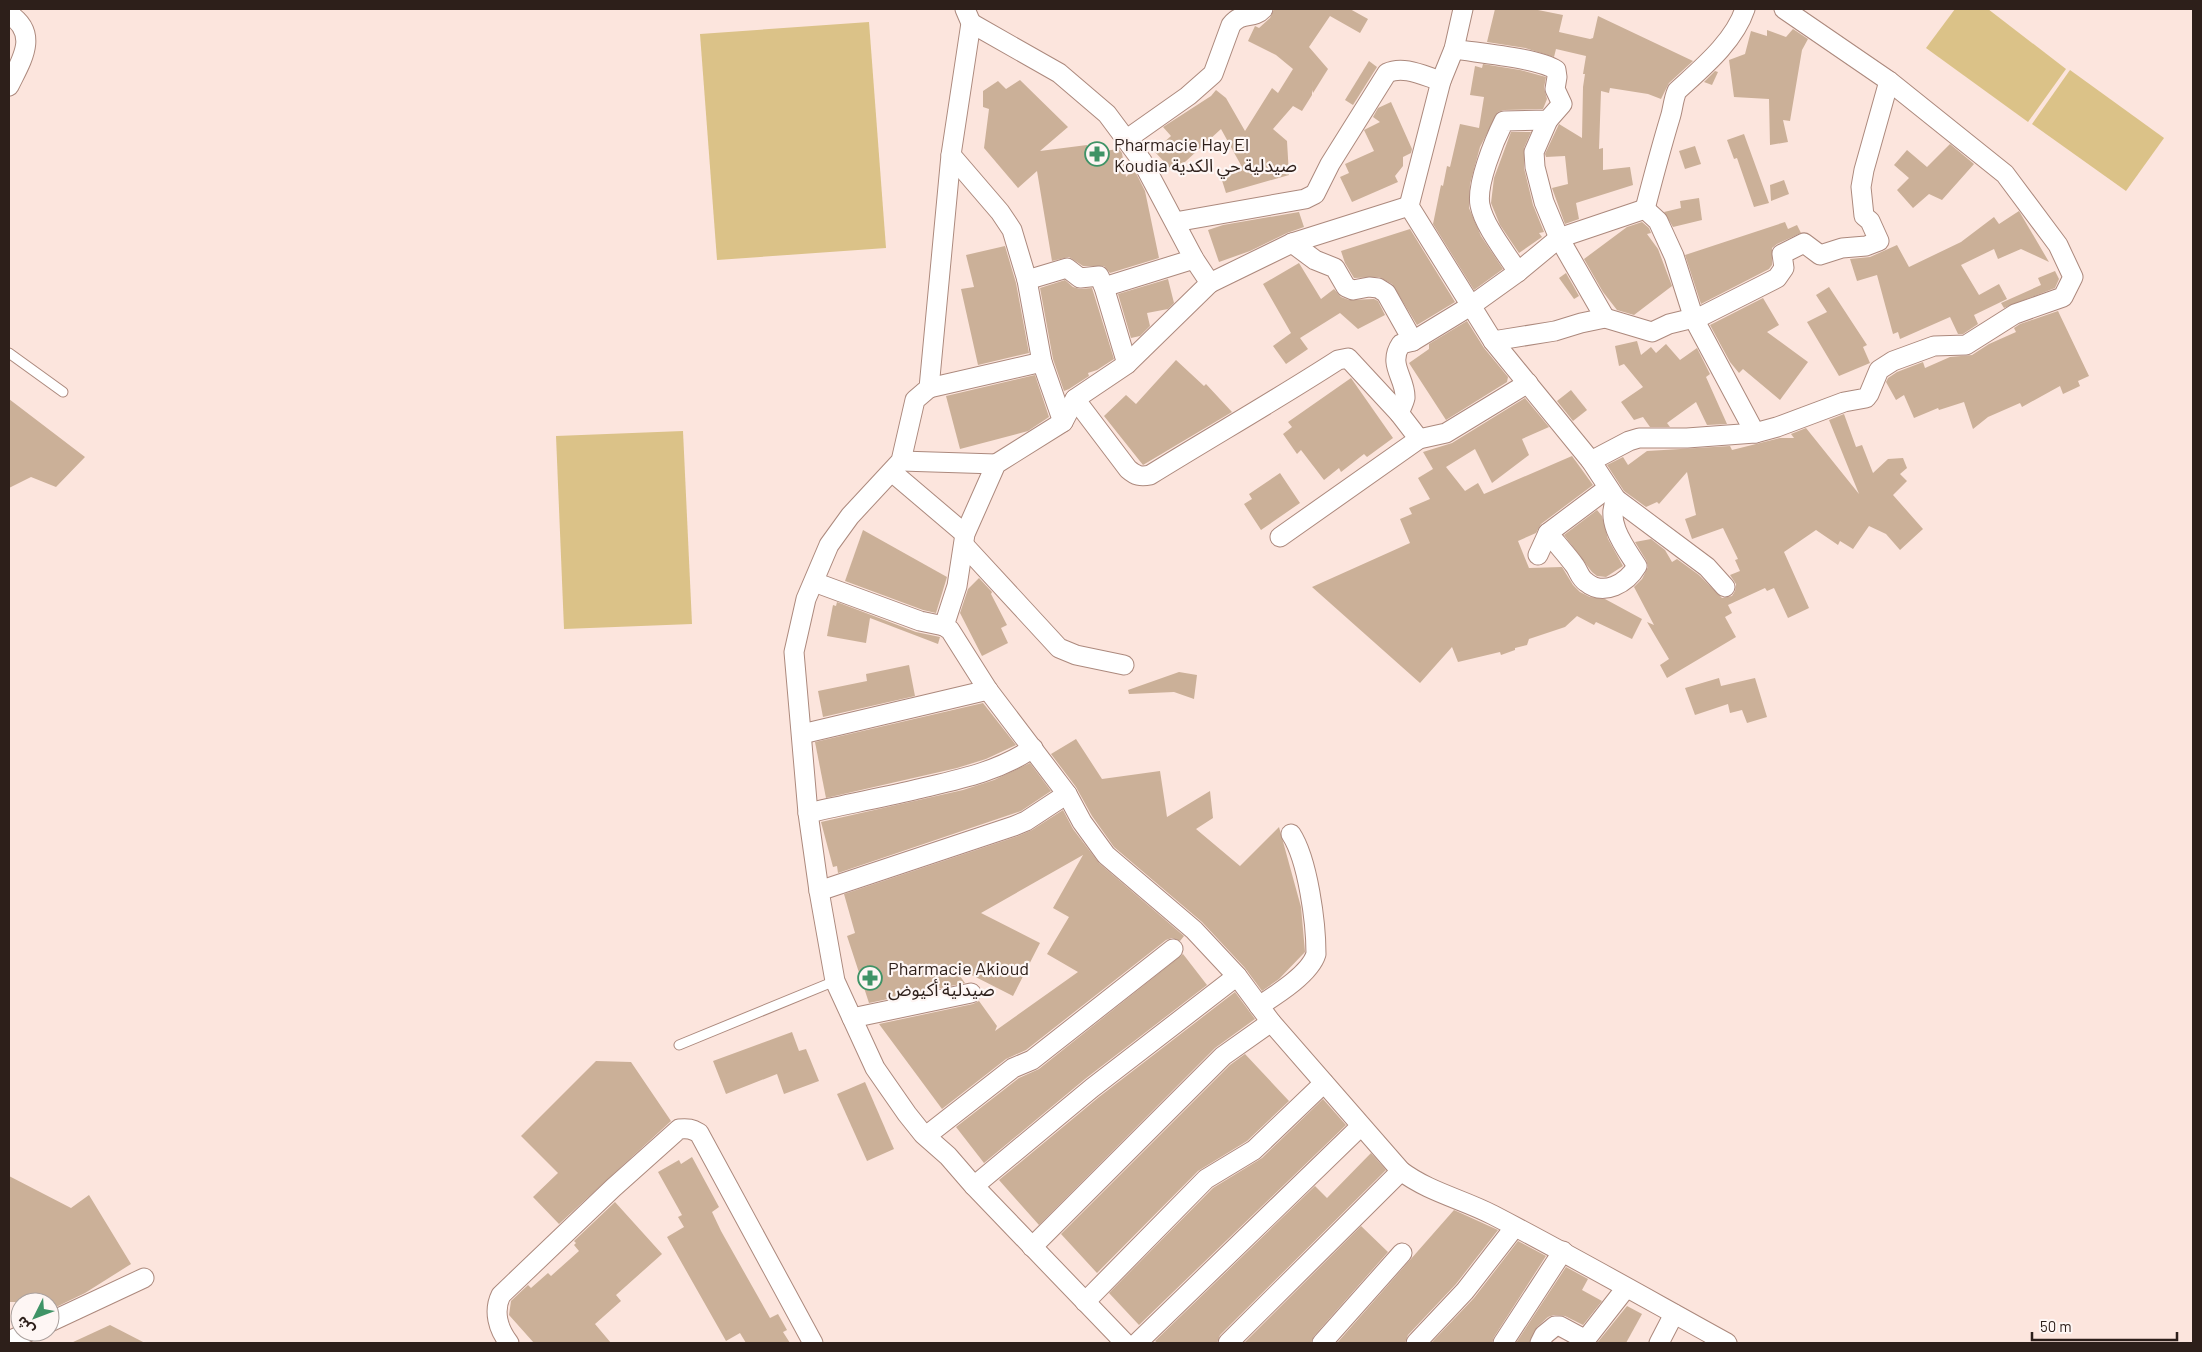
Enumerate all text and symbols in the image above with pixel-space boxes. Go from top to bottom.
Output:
place label: Pharmacie Hay El Koudia صيدلية حي الكدية [1114,133,1297,179]
pharmacy icon: Pharmacie Hay El Koudia صيدلية حي الكدية [1084,141,1110,167]
place label: Pharmacie Akioud صيدلية أكيوض [888,957,1029,1001]
pharmacy icon: Pharmacie Akioud صيدلية أكيوض [857,965,883,991]
north arrow [10,1292,60,1342]
scale bar [2032,1310,2177,1342]
text: ش [12,1313,38,1339]
text: 50 m [2040,1317,2072,1335]

